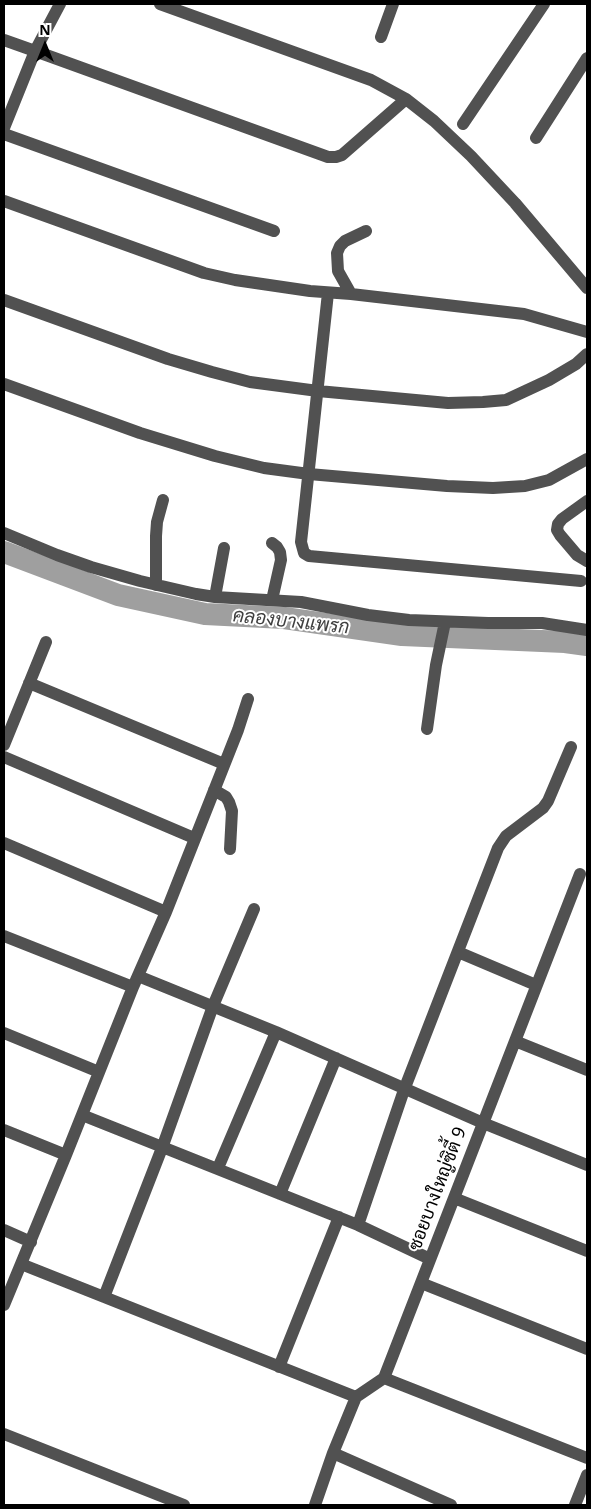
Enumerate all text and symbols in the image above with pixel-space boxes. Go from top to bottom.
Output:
north arrow [20,20,70,70]
text: N [39,20,51,39]
water label: คลองบางแพรก [232,605,350,639]
street label: ซอยบางใหญ่ซิตี้ 9 [405,1124,471,1254]

